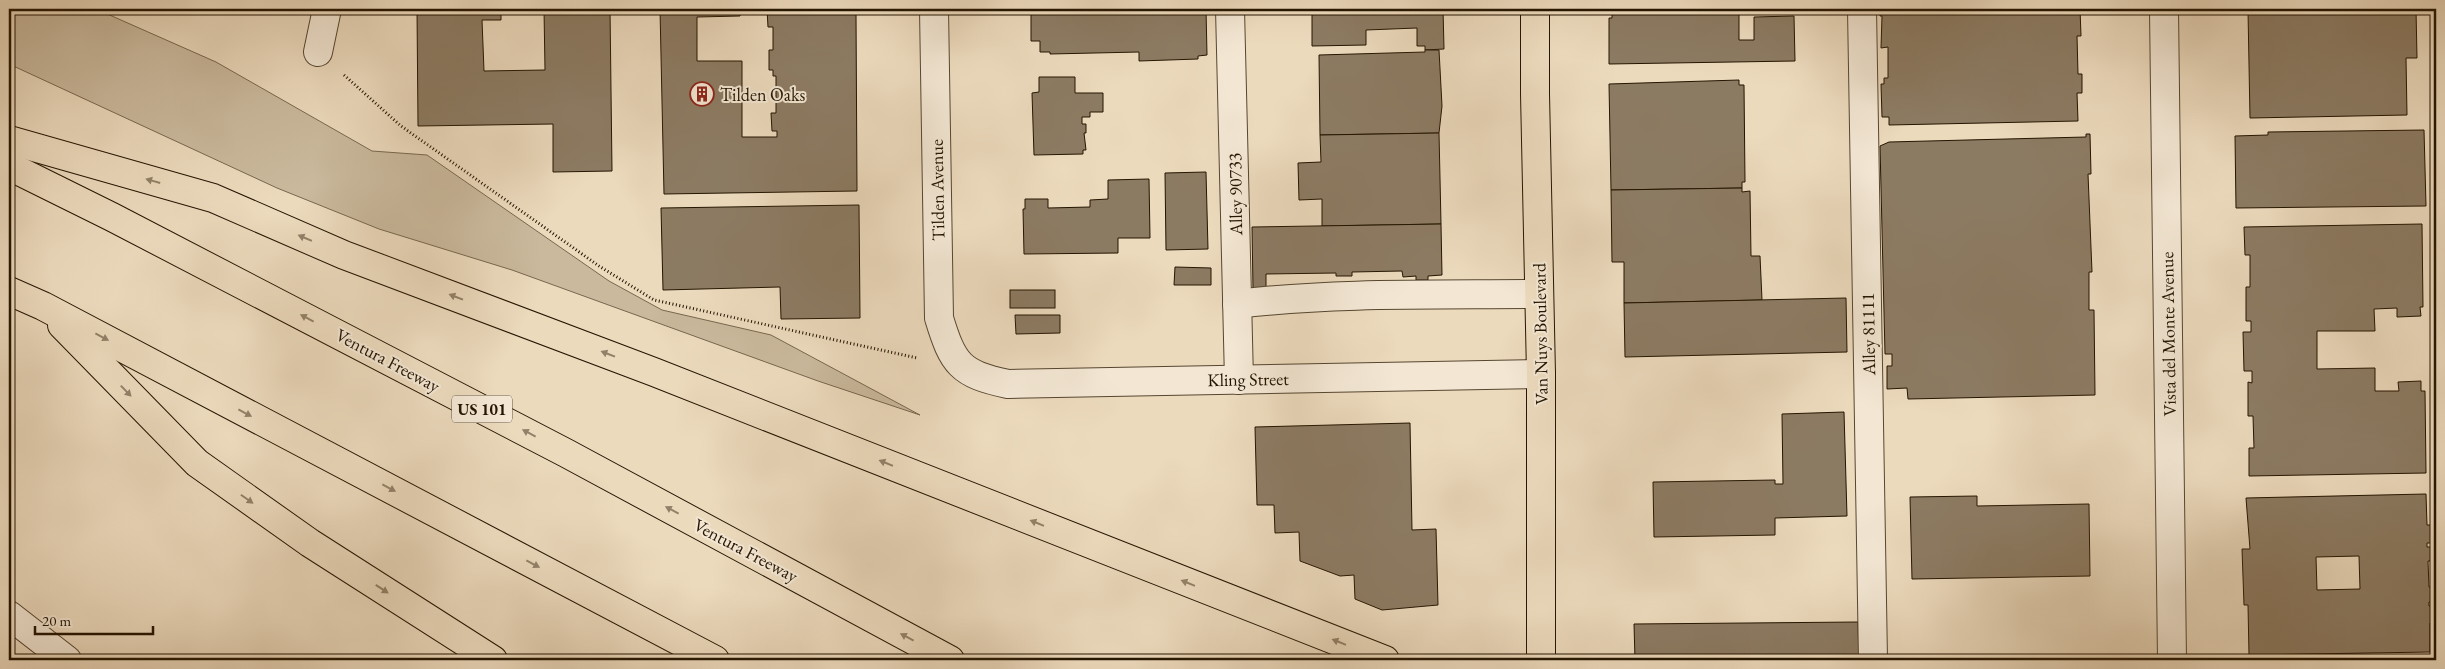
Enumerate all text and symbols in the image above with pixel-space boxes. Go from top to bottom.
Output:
building icon: Tilden Oaks [689,81,715,107]
place label: Tilden Oaks [720,83,805,106]
street label: Tilden Avenue [925,139,949,241]
street label: Alley 90733 [1223,152,1247,237]
one-way arrow [145,177,160,185]
one-way arrow [298,234,312,242]
street label: Vista del Monte Avenue [2155,251,2181,417]
street label: Van Nuys Boulevard [1527,262,1553,405]
street label: Alley 81111 [1856,292,1880,377]
one-way arrow [448,293,463,301]
one-way arrow [300,314,314,322]
street label: Ventura Freeway [332,323,444,397]
one-way arrow [94,333,109,341]
one-way arrow [600,350,615,358]
street label: Kling Street [1207,367,1289,391]
one-way arrow [120,385,132,397]
road number: US 101 [452,396,512,422]
one-way arrow [238,409,253,417]
one-way arrow [522,429,535,438]
one-way arrow [878,459,893,467]
one-way arrow [382,484,397,492]
one-way arrow [240,494,254,504]
one-way arrow [665,506,679,514]
street label: Ventura Freeway [690,513,802,587]
one-way arrow [1029,519,1044,527]
one-way arrow [526,560,540,568]
one-way arrow [1181,578,1195,586]
one-way arrow [375,584,389,594]
scale bar [35,604,152,636]
text: 20 m [42,611,71,630]
one-way arrow [900,633,915,641]
one-way arrow [1332,638,1346,646]

